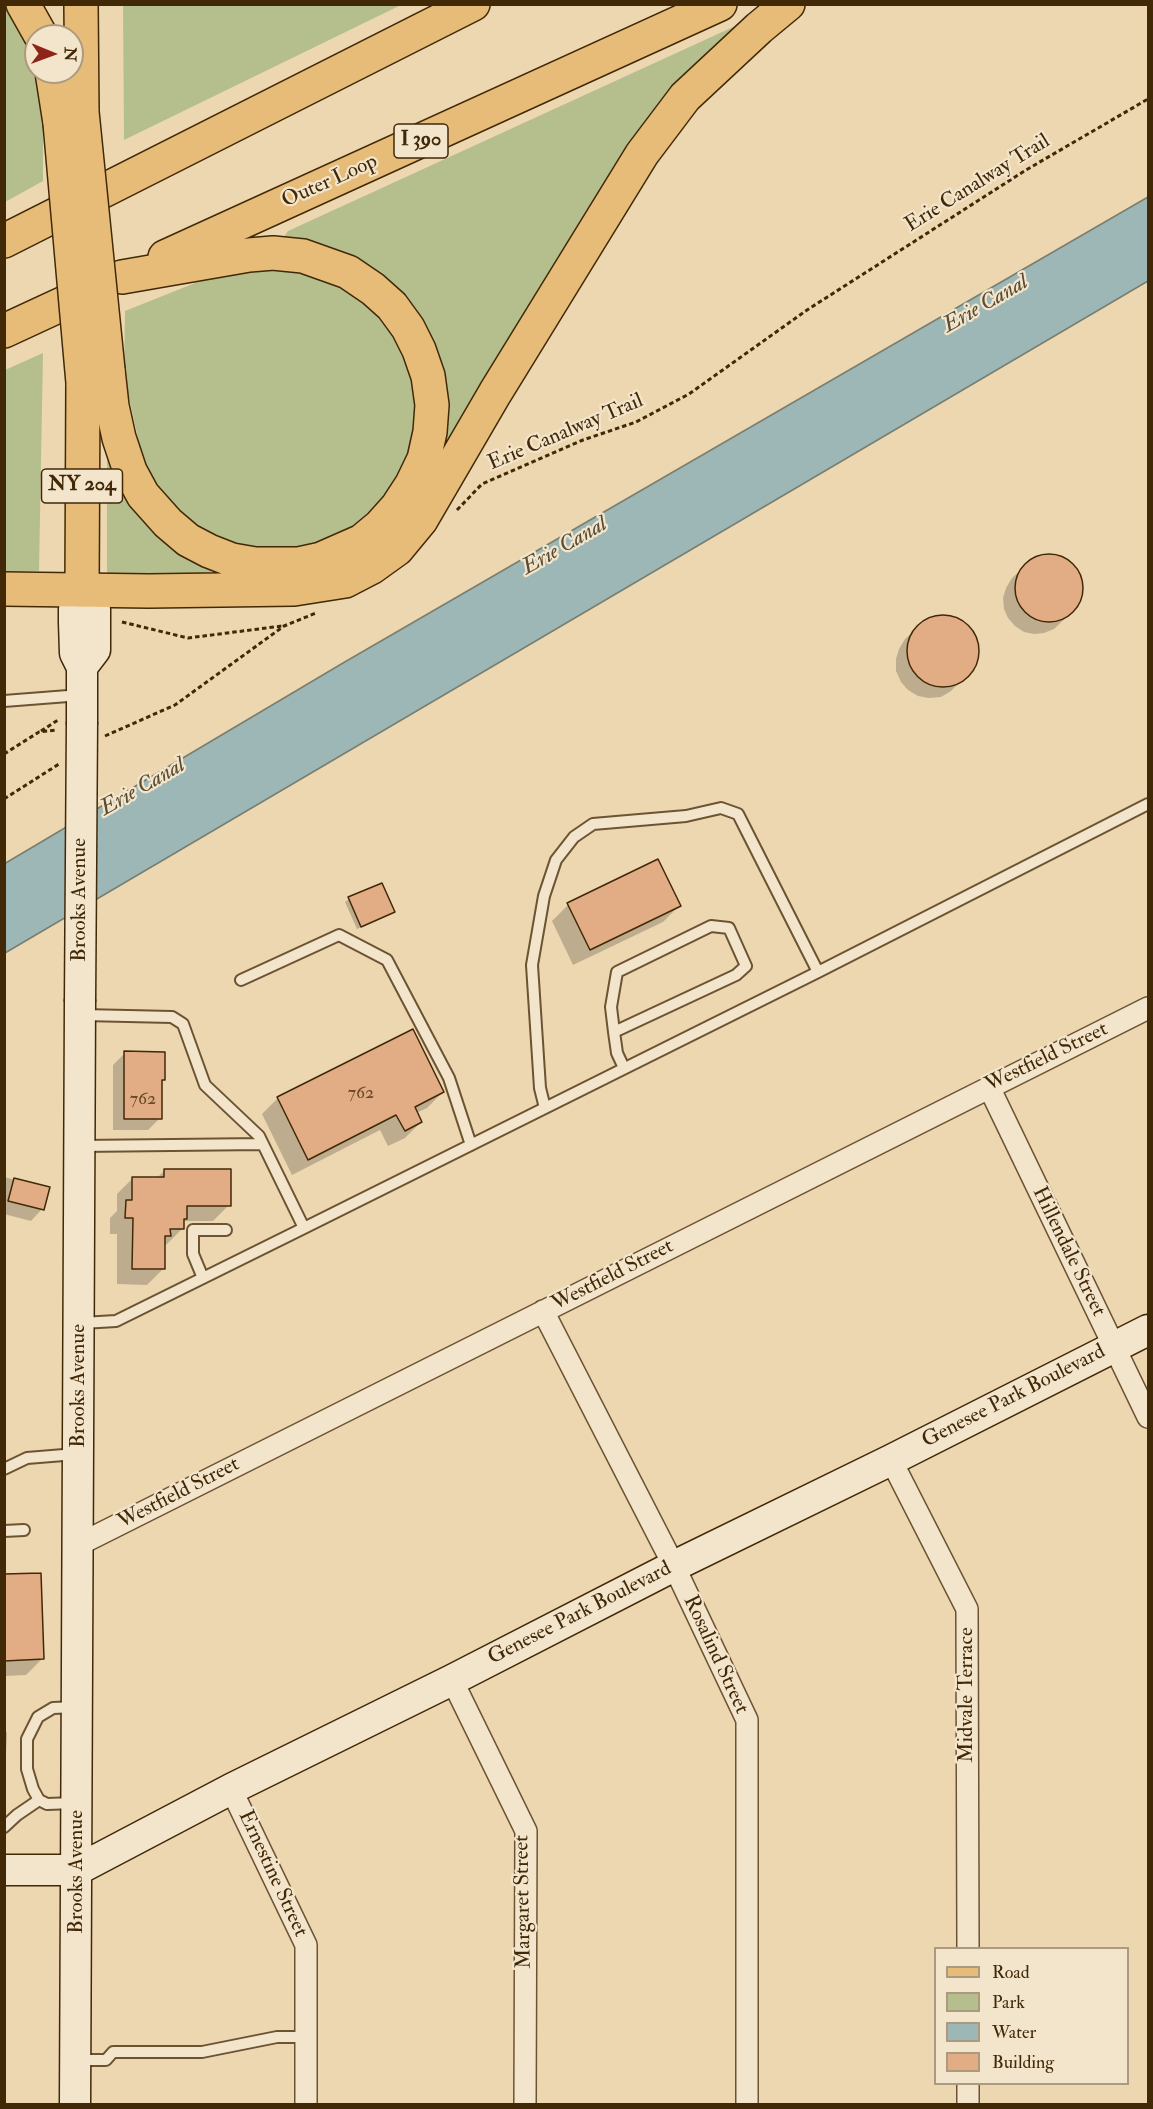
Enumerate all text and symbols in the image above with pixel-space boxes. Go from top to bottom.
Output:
north arrow [24,24,84,84]
text: N [60,47,80,62]
road number: I 390 [394,124,448,158]
street label: Erie Canalway Trail [901,129,1055,239]
street label: Outer Loop [278,150,382,214]
water label: Erie Canal [939,270,1033,340]
street label: Erie Canalway Trail [485,389,647,477]
road number: NY 204 [42,469,122,503]
water label: Erie Canal [518,512,612,582]
water label: Erie Canal [96,753,190,823]
street label: Brooks Avenue [67,838,93,962]
street label: Westfield Street [982,1017,1112,1099]
house number: 762 [348,1083,374,1105]
house number: 762 [130,1089,156,1111]
street label: Hillendale Street [1026,1183,1110,1321]
street label: Westfield Street [548,1235,678,1317]
street label: Brooks Avenue [66,1324,92,1448]
street label: Genesee Park Boulevard [918,1340,1110,1454]
street label: Westfield Street [114,1453,244,1535]
street label: Genesee Park Boulevard [484,1557,676,1671]
street label: Rosalind Street [677,1592,753,1718]
street label: Midvale Terrace [954,1627,980,1763]
street label: Ernestine Street [232,1807,312,1941]
street label: Brooks Avenue [64,1810,90,1934]
street label: Margaret Street [510,1835,538,1969]
legend [934,1947,1129,2085]
text: Road [992,1961,1030,1984]
text: Park [992,1991,1025,2014]
text: Water [992,2021,1036,2044]
text: Building [992,2051,1054,2074]

